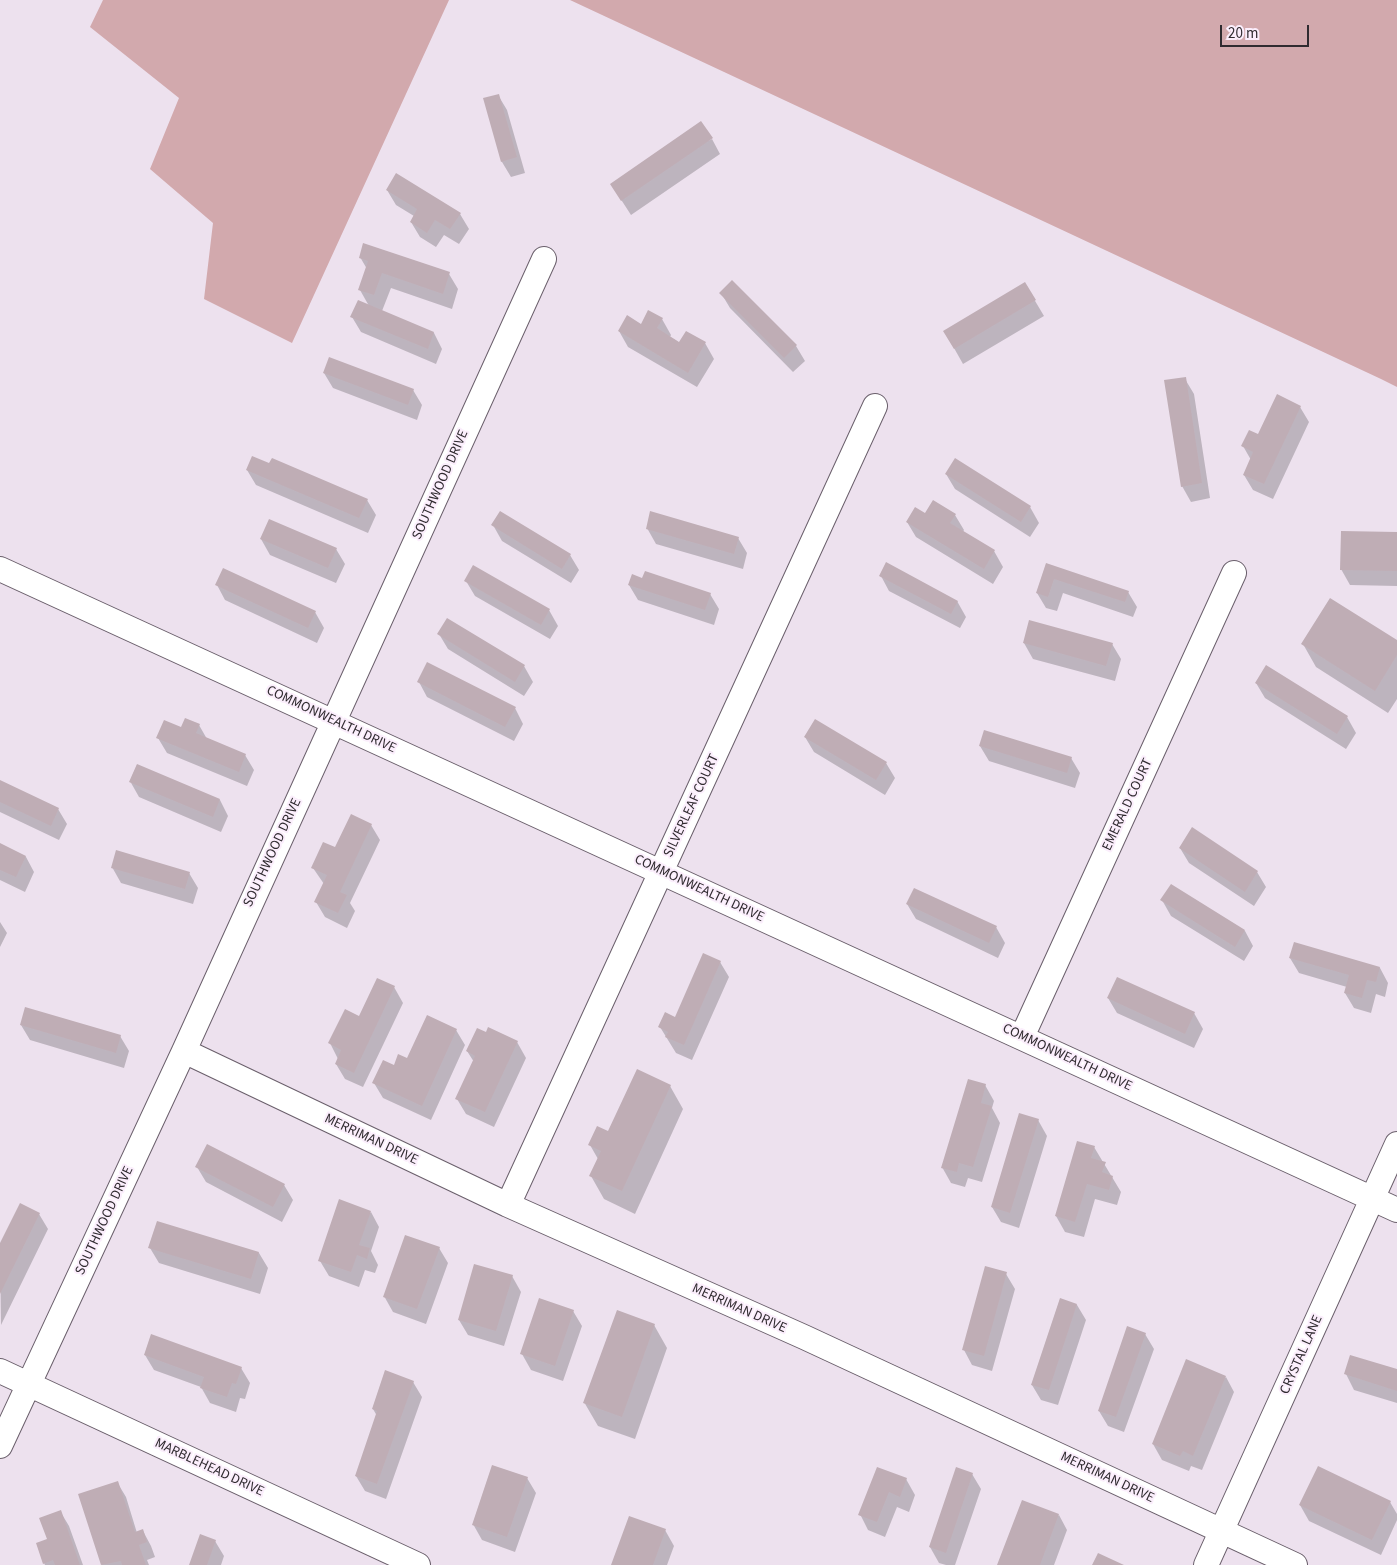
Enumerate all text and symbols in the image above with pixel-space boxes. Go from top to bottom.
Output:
scale bar [1222,15,1311,47]
text: 20 m [1228,23,1258,44]
street label: SOUTHWOOD DRIVE [409,428,473,542]
street label: COMMONWEALTH DRIVE [264,683,398,757]
street label: SILVERLEAF COURT [661,752,723,860]
street label: EMERALD COURT [1099,756,1157,854]
street label: SOUTHWOOD DRIVE [240,796,306,910]
street label: COMMONWEALTH DRIVE [632,852,766,926]
street label: COMMONWEALTH DRIVE [1000,1021,1134,1095]
street label: MERRIMAN DRIVE [321,1111,421,1169]
street label: SOUTHWOOD DRIVE [72,1164,138,1278]
street label: MERRIMAN DRIVE [689,1281,789,1337]
street label: CRYSTAL LANE [1277,1313,1327,1397]
street label: MARBLEHEAD DRIVE [152,1435,266,1501]
street label: MERRIMAN DRIVE [1057,1449,1157,1507]

